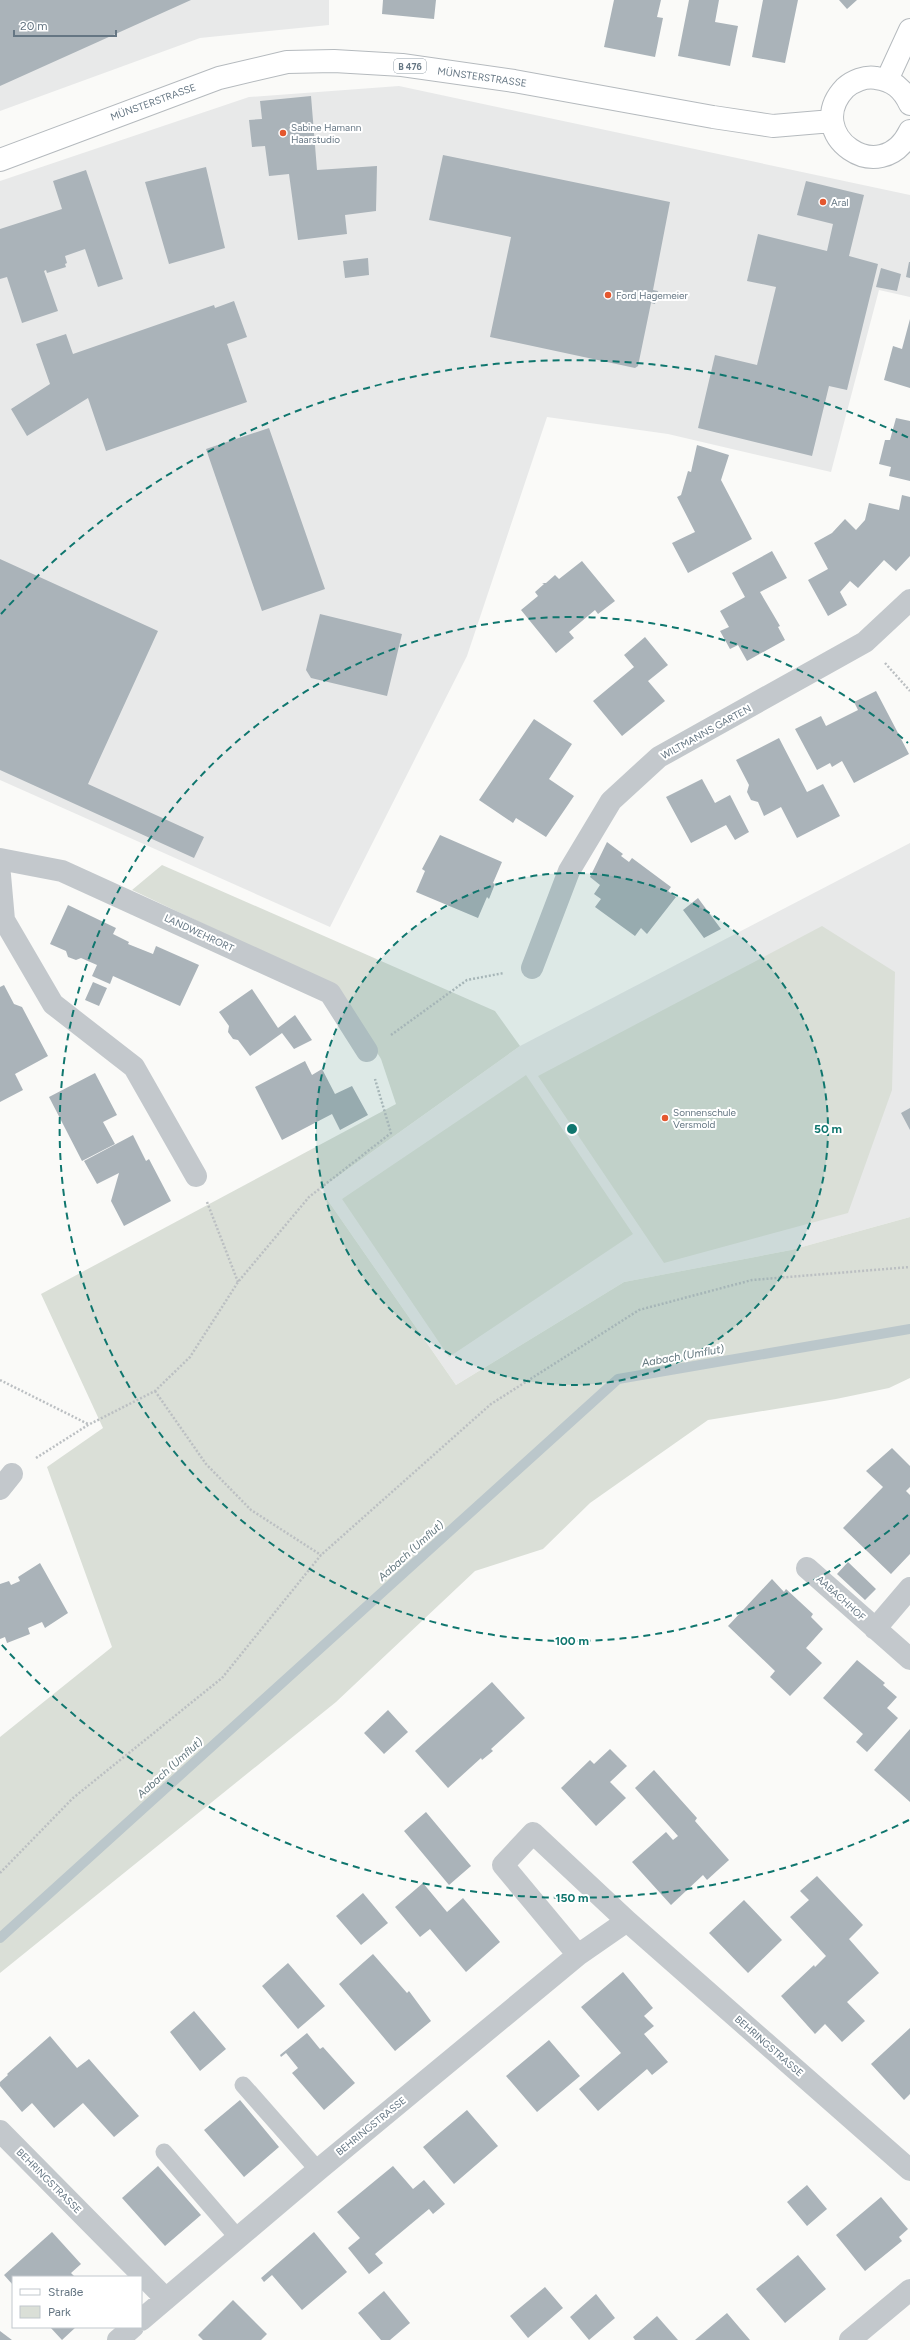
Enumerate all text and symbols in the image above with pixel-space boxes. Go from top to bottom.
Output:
scale bar [14,12,116,38]
text: 20 m [20,19,48,33]
road number: B 476 [394,59,426,73]
street label: MÜNSTERSTRASSE [437,64,528,90]
street label: MÜNSTERSTRASSE [108,80,198,124]
place label: Sabine Hamann Haarstudio [291,121,362,146]
marker: Sabine Hamann Haarstudio [278,128,288,138]
place label: Aral [831,196,848,209]
marker: Aral [818,197,828,207]
place label: Ford Hagemeier [616,289,689,302]
marker: Ford Hagemeier [603,290,613,300]
street label: WILTMANNS GARTEN [659,702,753,762]
street label: LANDWEHRORT [162,911,236,955]
place label: Sonnenschule Versmold [673,1106,737,1131]
marker: Sonnenschule Versmold [660,1113,670,1123]
centre of rings [565,1122,579,1136]
text: 50 m [814,1122,842,1136]
water label: Aabach (Umflut) [640,1342,725,1370]
water label: Aabach (Umflut) [375,1518,446,1584]
street label: AABACHHOF [814,1573,869,1624]
text: 100 m [555,1634,589,1648]
water label: Aabach (Umflut) [134,1735,205,1801]
text: 150 m [555,1891,589,1905]
street label: BEHRINGSTRASSE [732,2013,806,2079]
street label: BEHRINGSTRASSE [333,2094,409,2158]
street label: BEHRINGSTRASSE [14,2146,84,2216]
legend [12,2276,142,2328]
text: Straße [48,2285,84,2299]
text: Park [48,2305,71,2319]

